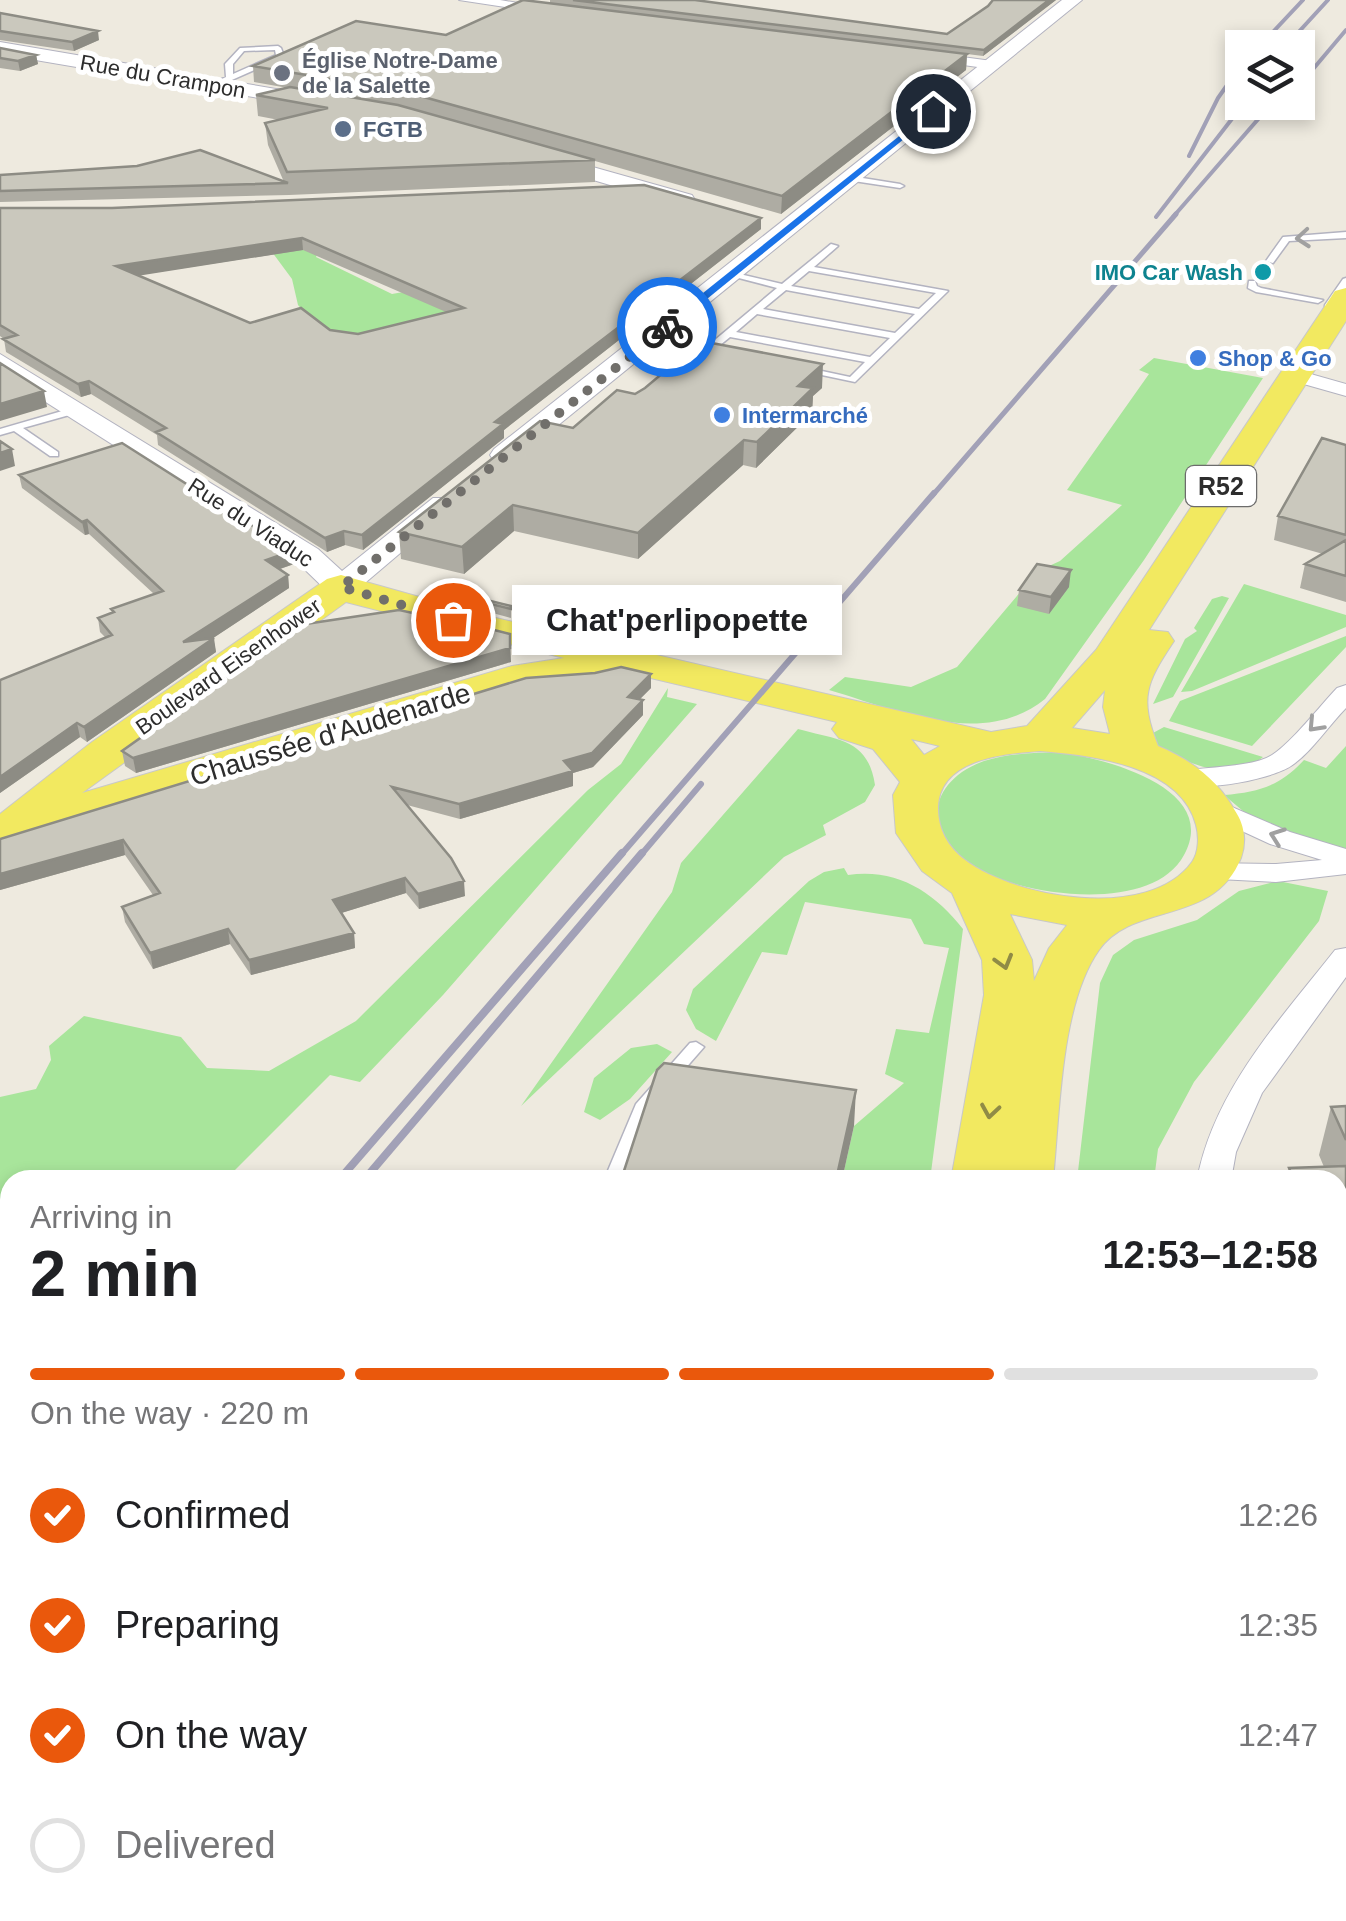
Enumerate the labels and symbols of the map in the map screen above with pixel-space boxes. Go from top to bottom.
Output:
place label: Église Notre-Dame de la Salette [302,48,498,98]
street label: Rue du Crampon [78,50,248,103]
marker: Église Notre-Dame de la Salette [271,62,293,84]
pin [891,69,976,154]
place label: FGTB [363,117,423,142]
marker: FGTB [332,118,354,140]
one-way arrow [1294,227,1310,249]
place label: IMO Car Wash [1095,260,1243,285]
marker: IMO Car Wash [1252,261,1274,283]
courier [617,277,717,377]
place label: Shop & Go [1218,346,1332,371]
marker: Shop & Go [1187,347,1209,369]
place label: Intermarché [742,403,868,428]
marker: Intermarché [711,404,733,426]
road number: R52 [1186,466,1256,506]
street label: Rue du Viaduc [184,473,318,572]
pin [411,578,496,663]
callout: Chat'perlipopette [513,585,843,655]
street label: Boulevard Eisenhower [131,593,326,740]
street label: Chaussée d'Audenarde [186,677,474,792]
one-way arrow [1309,714,1327,732]
one-way arrow [1269,828,1287,848]
one-way arrow [992,952,1013,970]
one-way arrow [980,1103,1001,1119]

